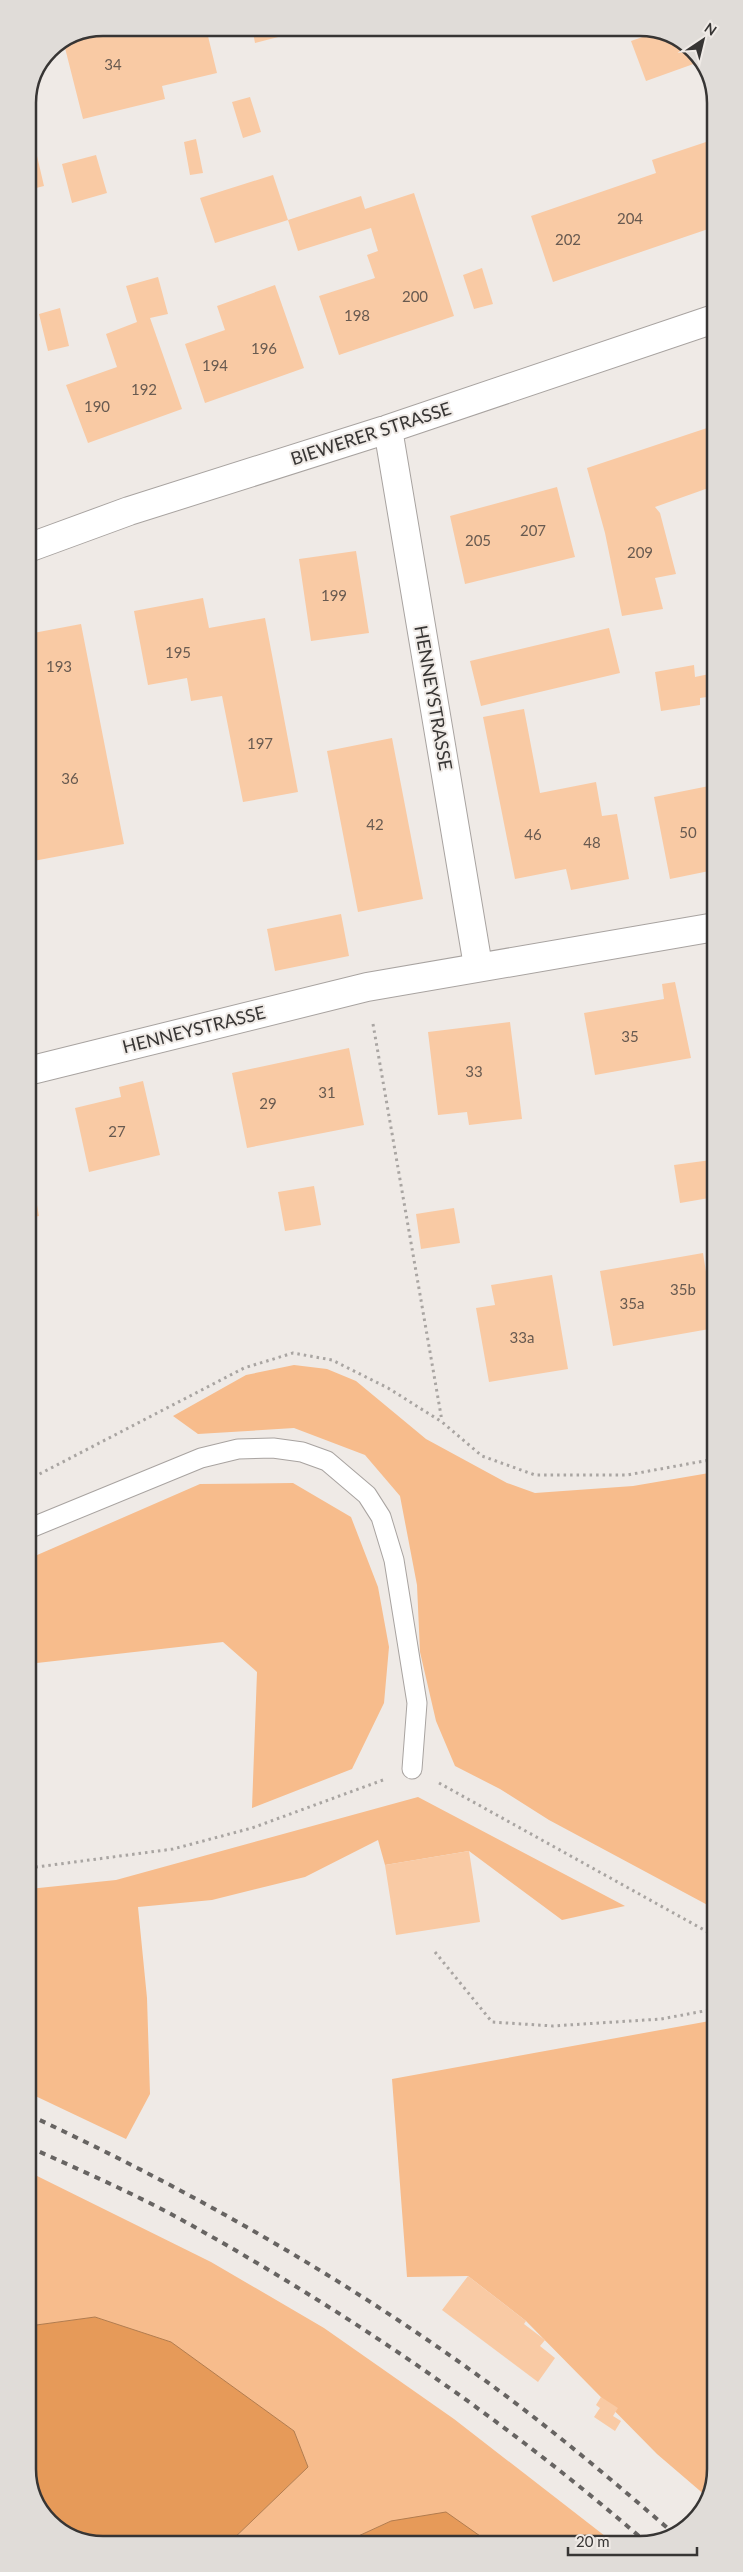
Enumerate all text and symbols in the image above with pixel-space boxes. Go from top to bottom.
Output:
north arrow [678,15,728,65]
text: N [701,19,720,39]
house number: 34 [104,55,122,73]
house number: 204 [617,209,643,227]
house number: 202 [555,230,581,248]
house number: 200 [402,287,428,305]
house number: 198 [344,306,370,324]
house number: 196 [251,339,277,357]
house number: 194 [202,356,228,374]
house number: 192 [131,380,157,398]
house number: 190 [84,397,110,415]
street label: BIEWERER STRASSE [288,397,454,469]
house number: 207 [520,521,546,539]
house number: 205 [465,531,491,549]
house number: 209 [627,543,653,561]
house number: 199 [321,586,347,604]
street label: HENNEYSTRASSE [410,624,458,772]
house number: 195 [165,643,191,661]
house number: 193 [46,657,72,675]
house number: 197 [247,734,273,752]
house number: 36 [61,769,79,787]
house number: 42 [366,815,384,833]
house number: 50 [679,823,697,841]
house number: 46 [524,825,542,843]
house number: 48 [583,833,601,851]
street label: HENNEYSTRASSE [120,1001,268,1057]
house number: 35 [621,1027,639,1045]
house number: 33 [465,1062,483,1080]
house number: 31 [318,1083,336,1101]
house number: 29 [259,1094,277,1112]
house number: 27 [108,1122,126,1140]
house number: 35b [670,1280,696,1298]
house number: 35a [620,1294,644,1312]
house number: 33a [510,1328,534,1346]
scale bar [568,2524,697,2556]
text: 20 m [576,2532,610,2550]

